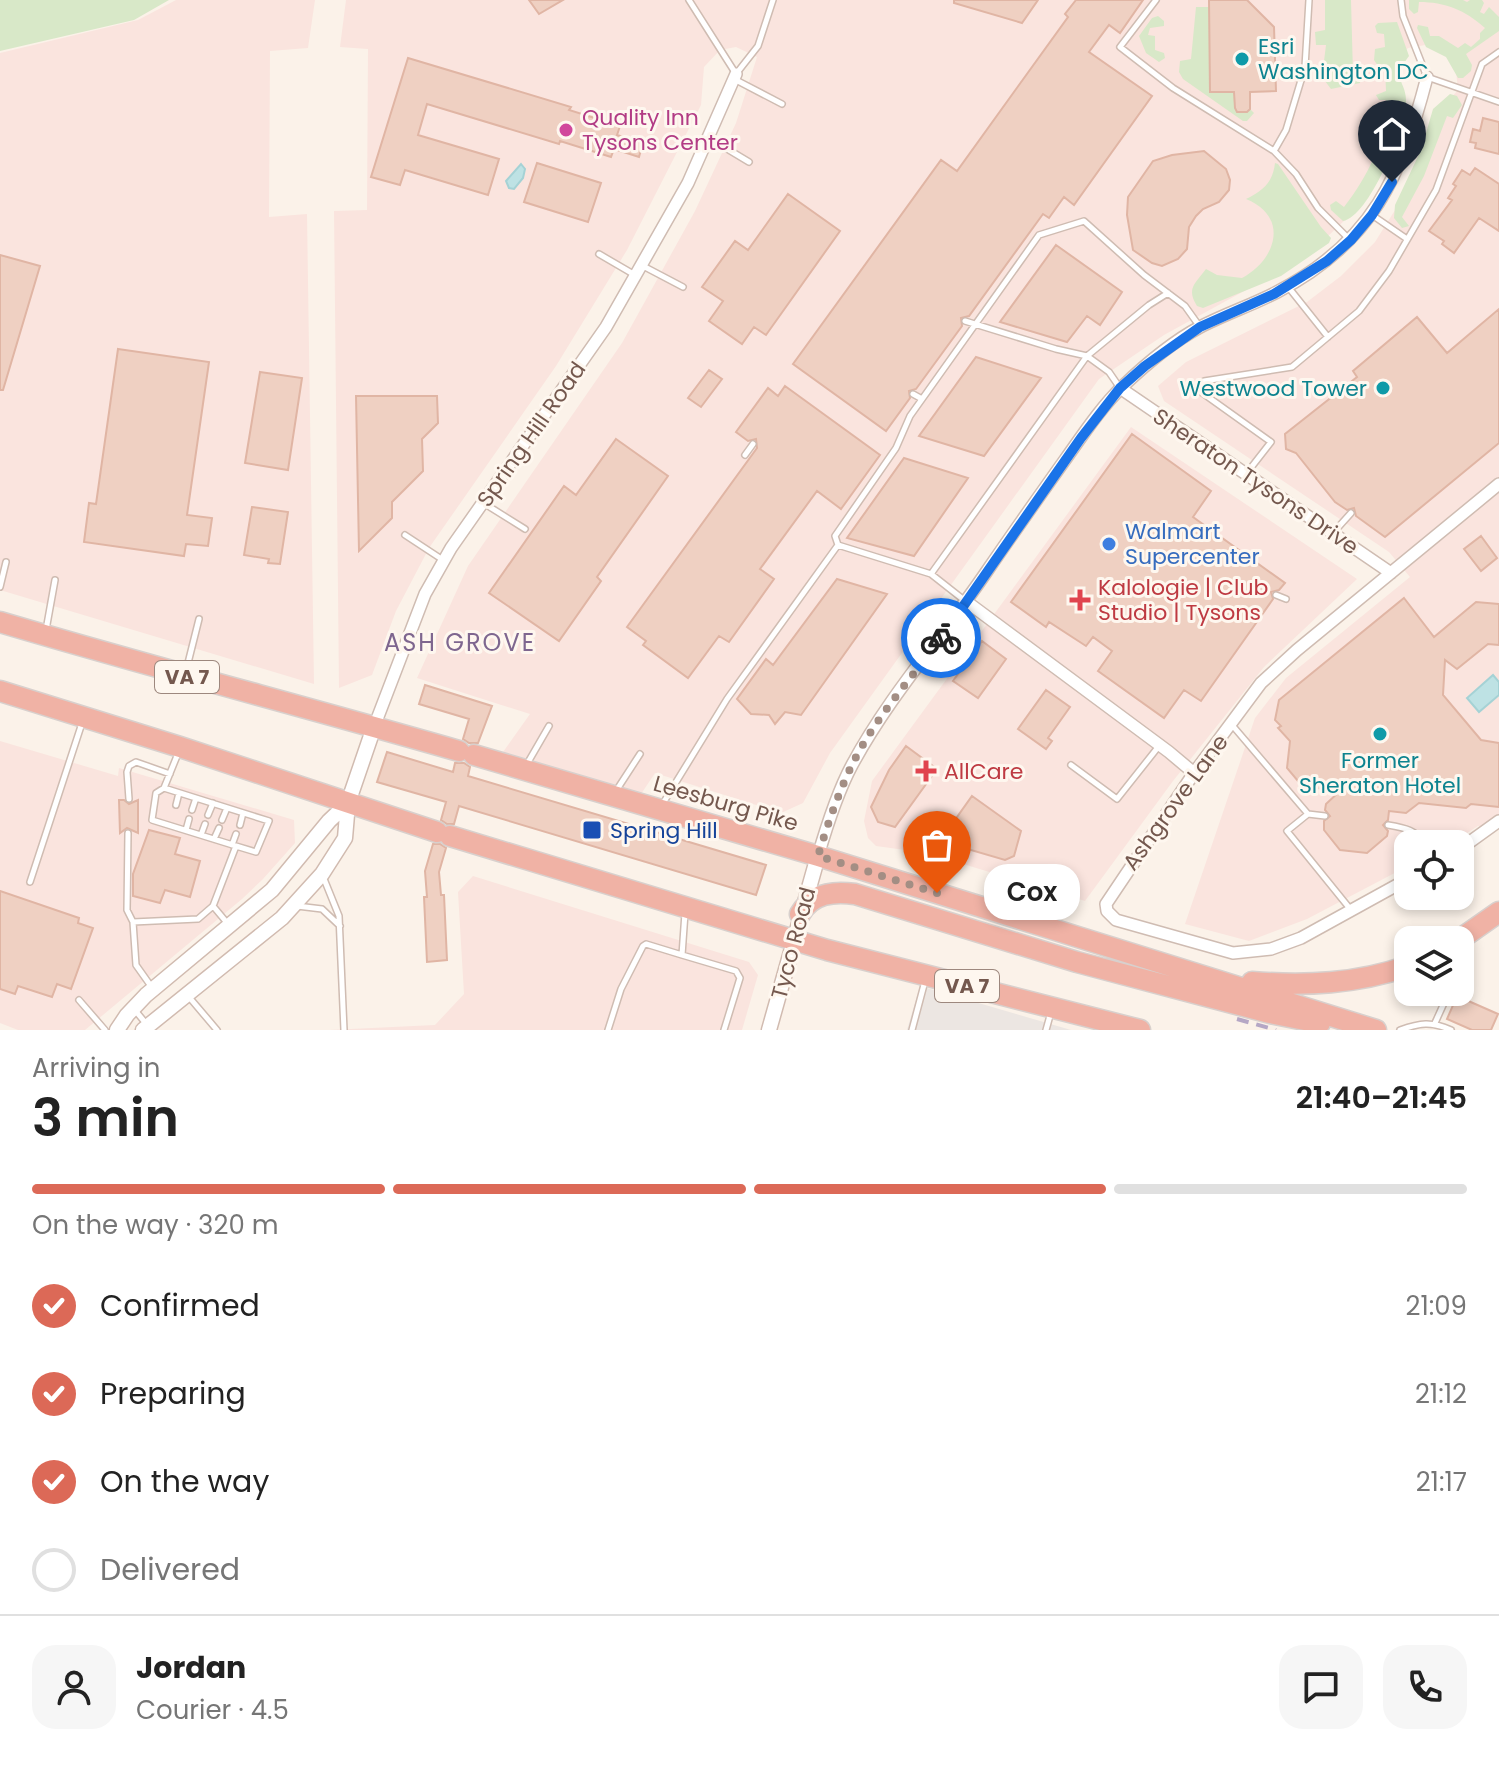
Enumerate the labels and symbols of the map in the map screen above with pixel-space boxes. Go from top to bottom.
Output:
place label: Esri Washington DC [1258,31,1429,87]
marker: Esri Washington DC [1233,50,1251,68]
pin [1358,100,1426,182]
place label: Quality Inn Tysons Center [582,102,738,158]
marker: Quality Inn Tysons Center [557,121,575,139]
street label: Spring Hill Road [470,355,593,513]
place label: Westwood Tower [1180,373,1367,404]
marker: Westwood Tower [1374,379,1392,397]
street label: Sheraton Tysons Drive [1147,401,1365,562]
place label: Walmart Supercenter [1125,516,1260,572]
marker: Walmart Supercenter [1100,535,1118,553]
place label: Kalologie | Club Studio | Tysons [1098,572,1268,628]
marker: Kalologie | Club Studio | Tysons [1069,589,1091,611]
courier [901,598,981,678]
district label: ASH GROVE [384,626,536,659]
road number: VA 7 [155,661,219,693]
marker: Former Sheraton Hotel [1371,725,1389,743]
street label: Ashgrove Lane [1115,728,1235,877]
place label: Former Sheraton Hotel [1299,745,1461,801]
place label: AllCare [944,756,1023,787]
marker: AllCare [915,760,937,782]
street label: Leesburg Pike [650,768,802,839]
pin [903,811,971,893]
place label: Spring Hill [610,815,718,846]
marker: Spring Hill [581,819,603,841]
callout: Cox [985,865,1081,921]
street label: Tyco Road [764,884,823,1003]
road number: VA 7 [935,970,999,1002]

